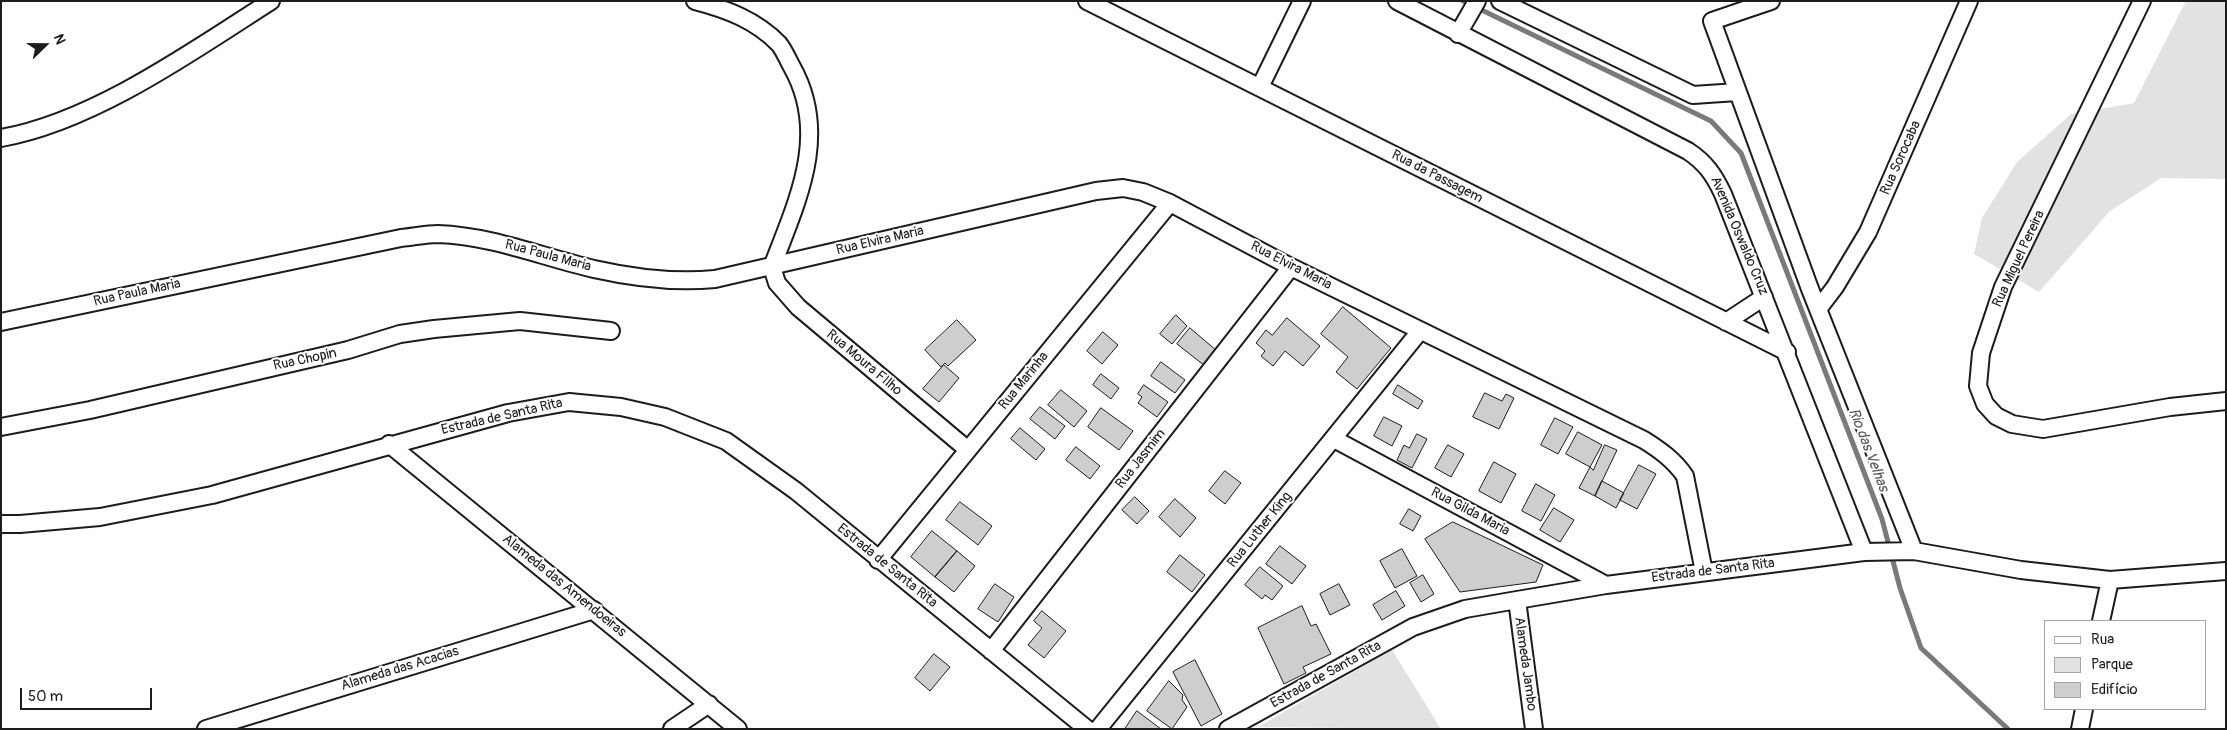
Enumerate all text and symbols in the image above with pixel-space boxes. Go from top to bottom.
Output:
north arrow [20,20,70,70]
text: N [50,32,69,47]
street label: Rua Sorocaba [1877,118,1925,198]
street label: Rua da Passagem [1389,147,1485,207]
street label: Avenida Oswaldo Cruz [1706,174,1772,298]
street label: Rua Miguel Pereira [1989,208,2049,310]
street label: Rua Elvira Maria [835,223,925,259]
street label: Rua Paula Maria [503,236,593,276]
street label: Rua Elvira Maria [1247,238,1335,294]
street label: Rua Paula Maria [92,276,182,310]
street label: Rua Moura FIlho [823,326,905,400]
street label: Rua Chopin [272,345,338,375]
street label: Rua Marinha [996,349,1052,413]
street label: Estrada de Santa Rita [440,395,564,439]
water label: Rio das Velhas [1844,406,1892,494]
street label: Rua Jasmim [1112,426,1170,492]
street label: Rua Gilda Maria [1428,484,1512,540]
street label: Rua Luther King [1224,489,1296,571]
street label: Estrada de Santa Rita [834,520,940,612]
street label: Alameda das Amendoeiras [499,531,629,641]
street label: Estrada de Santa Rita [1650,555,1776,587]
street label: Alameda Jambo [1510,616,1540,712]
legend [2044,620,2207,710]
text: Rua [2091,630,2114,649]
street label: Estrada de Santa Rita [1268,638,1384,712]
street label: Alameda das Acacias [339,643,461,695]
text: Parque [2091,655,2133,674]
scale bar [22,678,155,710]
text: Edifício [2091,680,2137,699]
text: 50 m [28,687,63,706]

